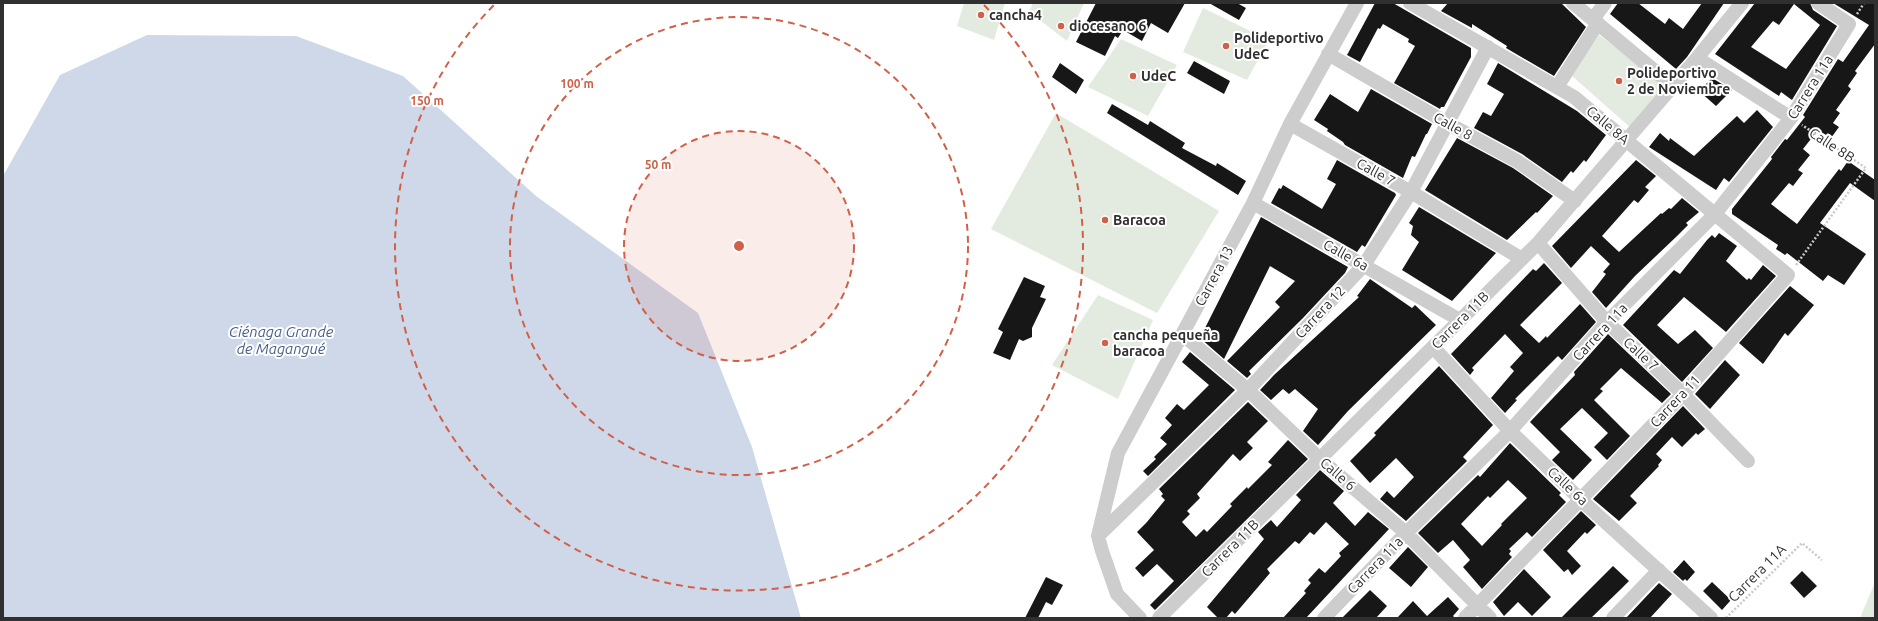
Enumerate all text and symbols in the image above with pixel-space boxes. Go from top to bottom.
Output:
place label: cancha4 [989,7,1042,23]
marker: cancha4 [976,10,986,20]
place label: diocesano 6 [1069,18,1147,34]
marker: diocesano 6 [1056,21,1066,31]
place label: Polideportivo UdeC [1234,30,1324,62]
marker: Polideportivo UdeC [1221,41,1231,51]
street label: Carrera 11a [1784,52,1836,122]
place label: Polideportivo 2 de Noviembre [1627,65,1730,97]
place label: UdeC [1141,68,1176,84]
marker: UdeC [1128,71,1138,81]
marker: Polideportivo 2 de Noviembre [1614,76,1624,86]
text: 100 m [560,77,594,90]
text: 150 m [410,94,444,107]
street label: Calle 8A [1583,102,1633,148]
street label: Calle 8 [1431,109,1475,143]
street label: Calle 8B [1806,124,1858,166]
street label: Calle 7 [1354,155,1398,189]
text: 50 m [645,158,671,171]
place label: Baracoa [1113,212,1166,228]
marker: Baracoa [1100,215,1110,225]
street label: Calle 6a [1321,236,1371,274]
centre of rings [732,239,746,253]
street label: Carrera 13 [1192,243,1236,309]
street label: Carrera 12 [1292,283,1348,341]
street label: Carrera 11B [1428,288,1492,352]
street label: Carrera 11a [1569,300,1631,364]
water label: Ciénaga Grande de Magangué [229,323,334,357]
place label: cancha pequeña baracoa [1113,327,1218,359]
street label: Calle 7 [1620,334,1662,374]
marker: cancha pequeña baracoa [1100,338,1110,348]
street label: Carrera 11 [1647,372,1703,430]
street label: Calle 6 [1317,454,1359,494]
street label: Calle 6a [1545,463,1591,509]
street label: Carrera 11B [1198,516,1262,580]
street label: Carrera 11a [1344,533,1406,597]
street label: Carrera 11A [1725,541,1789,605]

